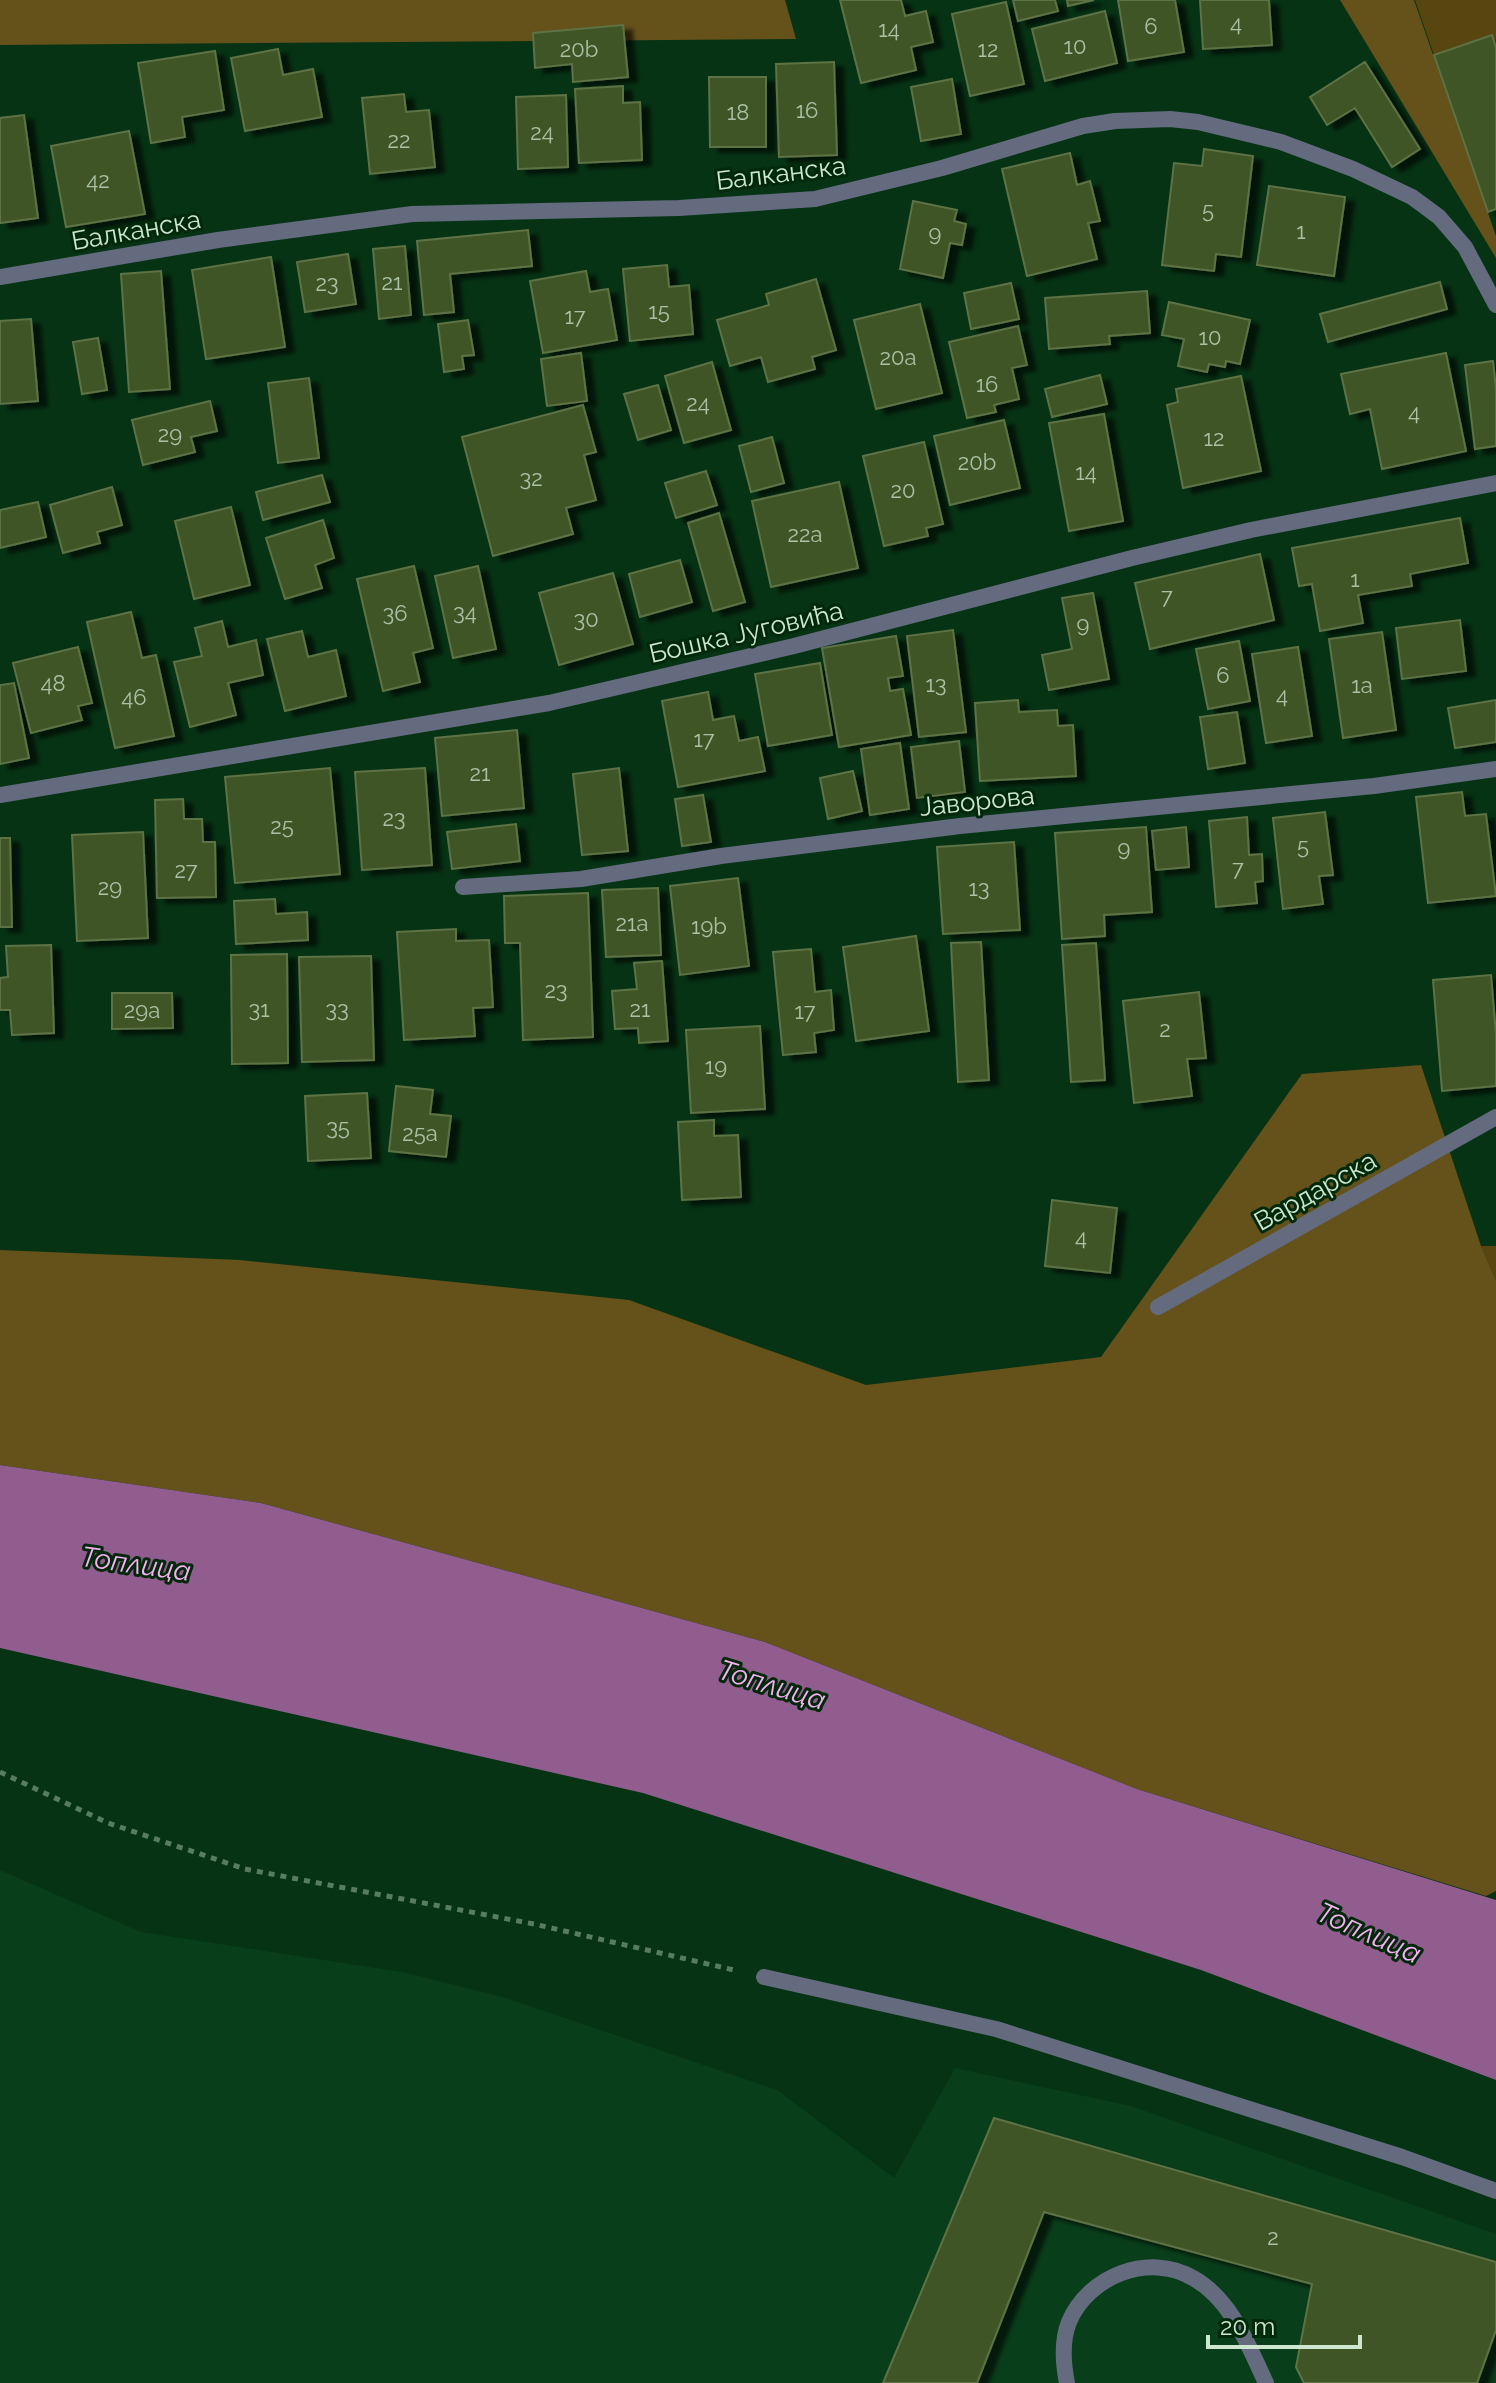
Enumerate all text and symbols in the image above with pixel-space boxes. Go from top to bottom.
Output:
house number: 4 [1230,10,1242,36]
house number: 6 [1144,13,1158,39]
house number: 14 [878,16,900,42]
house number: 10 [1064,33,1086,59]
house number: 20b [560,36,598,62]
house number: 12 [978,36,998,62]
house number: 16 [796,97,818,123]
house number: 18 [727,99,749,125]
house number: 24 [530,119,554,145]
house number: 22 [388,127,410,153]
street label: Балканска [714,150,848,196]
house number: 42 [86,167,110,193]
house number: 5 [1202,197,1214,223]
street label: Балканска [69,204,203,256]
house number: 1 [1296,218,1306,244]
house number: 9 [929,220,941,246]
house number: 21 [382,269,402,295]
house number: 23 [315,270,339,296]
house number: 15 [648,298,670,324]
house number: 17 [564,303,586,329]
house number: 10 [1199,324,1221,350]
house number: 20a [880,344,916,370]
house number: 16 [976,371,998,397]
house number: 24 [686,390,710,416]
house number: 4 [1408,399,1420,425]
house number: 29 [158,421,182,447]
house number: 12 [1204,425,1224,451]
house number: 20b [958,449,996,475]
house number: 14 [1075,459,1097,485]
house number: 32 [519,465,543,491]
house number: 20 [891,477,915,503]
house number: 22a [788,521,822,547]
house number: 1 [1350,566,1360,592]
house number: 7 [1161,583,1173,609]
street label: Бошка Југовића [646,595,846,669]
house number: 34 [453,599,477,625]
house number: 36 [382,600,408,626]
house number: 30 [573,606,599,632]
house number: 9 [1077,611,1089,637]
house number: 6 [1216,662,1230,688]
house number: 48 [40,670,66,696]
house number: 13 [925,671,947,697]
house number: 1a [1351,672,1373,698]
house number: 4 [1276,682,1288,708]
house number: 46 [121,684,147,710]
house number: 17 [693,726,715,752]
house number: 21 [470,760,490,786]
street label: Јаворова [918,780,1036,822]
house number: 23 [382,805,406,831]
house number: 25 [270,813,294,839]
house number: 5 [1297,833,1309,859]
house number: 9 [1118,835,1130,861]
house number: 7 [1232,855,1244,881]
house number: 27 [174,857,198,883]
house number: 29 [98,874,122,900]
house number: 13 [968,875,990,901]
house number: 21a [616,910,648,936]
house number: 19b [691,913,727,939]
house number: 23 [544,977,568,1003]
house number: 31 [248,996,270,1022]
house number: 33 [325,996,349,1022]
house number: 21 [630,996,650,1022]
house number: 29a [124,997,160,1023]
house number: 17 [794,998,816,1024]
house number: 2 [1159,1016,1171,1042]
house number: 19 [705,1053,727,1079]
house number: 35 [326,1114,350,1140]
house number: 25a [402,1120,438,1146]
street label: Вардарска [1249,1145,1381,1237]
house number: 4 [1075,1224,1087,1250]
water label: Топлица [79,1540,193,1588]
water label: Топлица [714,1653,830,1717]
water label: Топлица [1312,1895,1426,1971]
house number: 2 [1267,2224,1279,2250]
scale bar [1208,2299,1360,2349]
text: 20 m [1220,2312,1275,2341]

